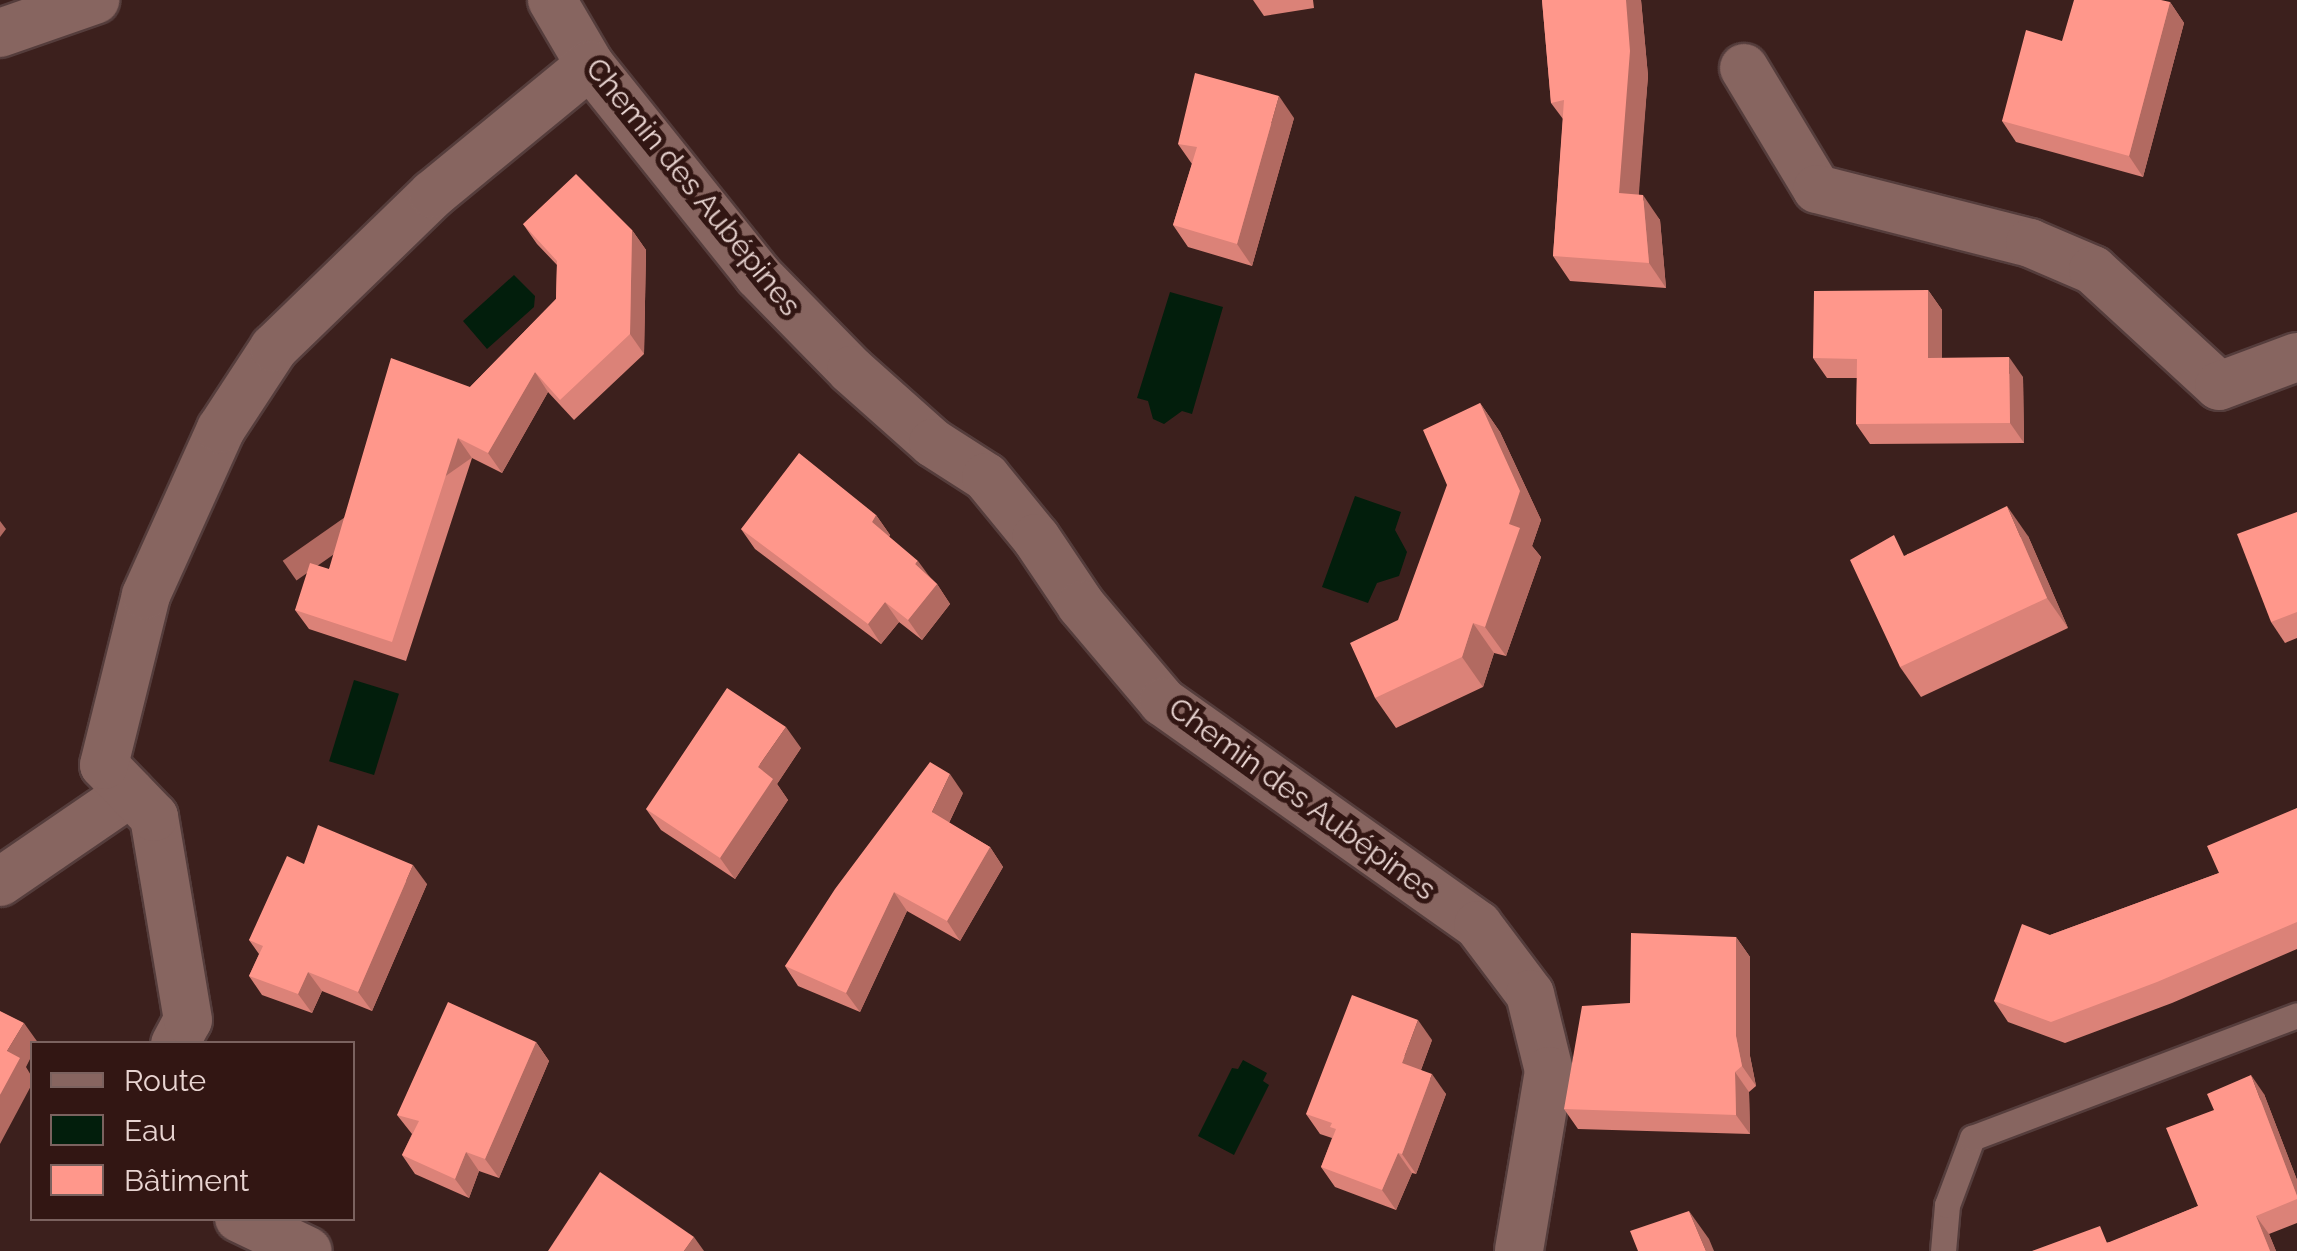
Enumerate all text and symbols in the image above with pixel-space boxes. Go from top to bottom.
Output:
street label: Chemin des Aubépines [578,51,808,323]
street label: Chemin des Aubépines [1161,690,1443,908]
legend [30,1041,355,1221]
text: Route [124,1063,206,1098]
text: Eau [124,1113,176,1148]
text: Bâtiment [124,1163,249,1198]

